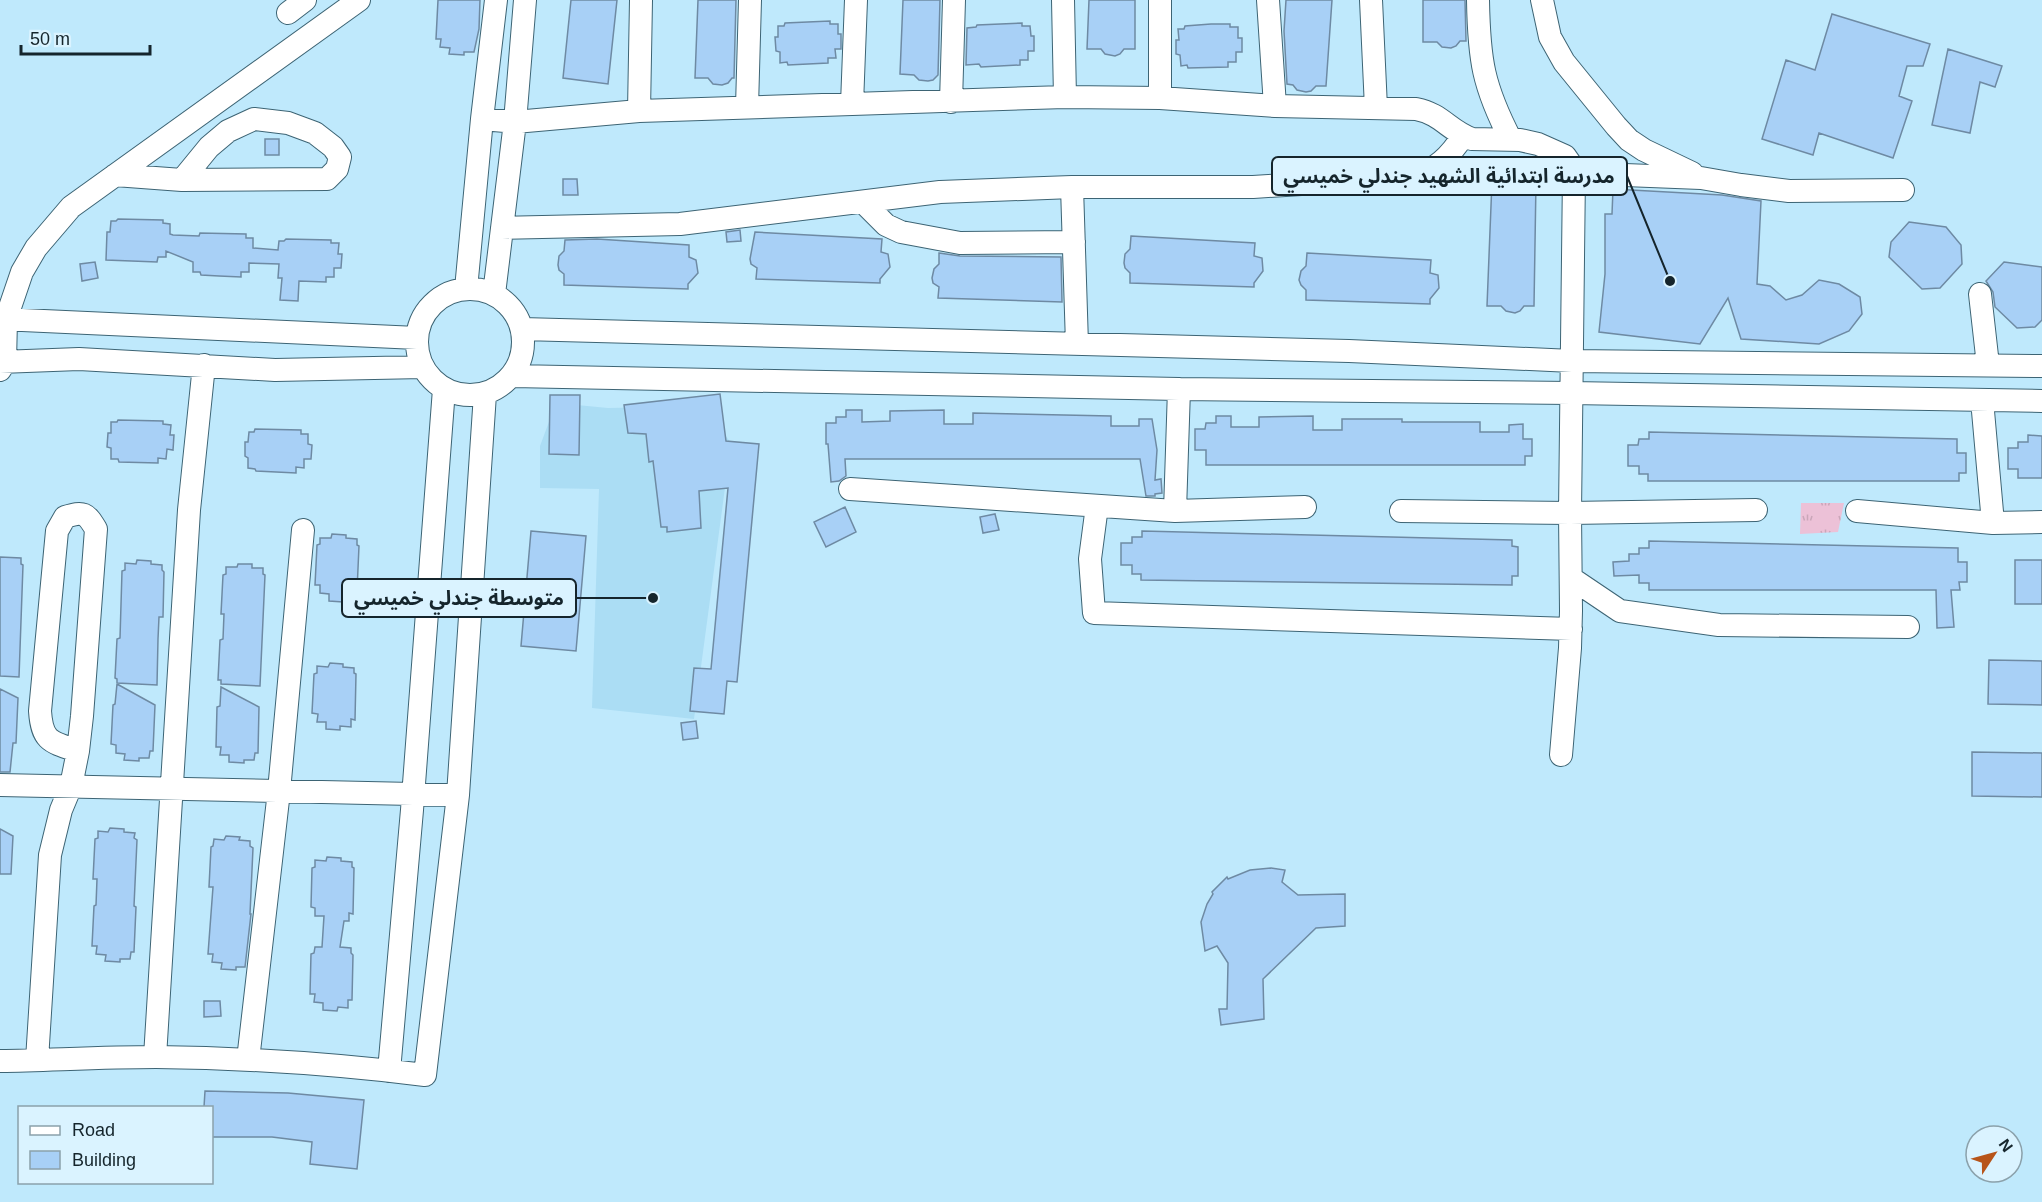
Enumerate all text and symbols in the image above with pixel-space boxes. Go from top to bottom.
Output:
scale bar [21,18,150,56]
text: 50 m [30,29,70,49]
callout: مدرسة ابتدائية الشهيد جندلي خميسي [1272,157,1627,195]
text: مدرسة ابتدائية الشهيد جندلي خميسي [1283,165,1615,193]
callout: متوسطة جندلي خميسي [342,579,576,617]
text: متوسطة جندلي خميسي [354,587,564,615]
legend [18,1106,213,1184]
text: Road [72,1120,115,1140]
north arrow [1964,1124,2024,1184]
text: N [1995,1136,2016,1155]
text: Building [72,1150,136,1170]

